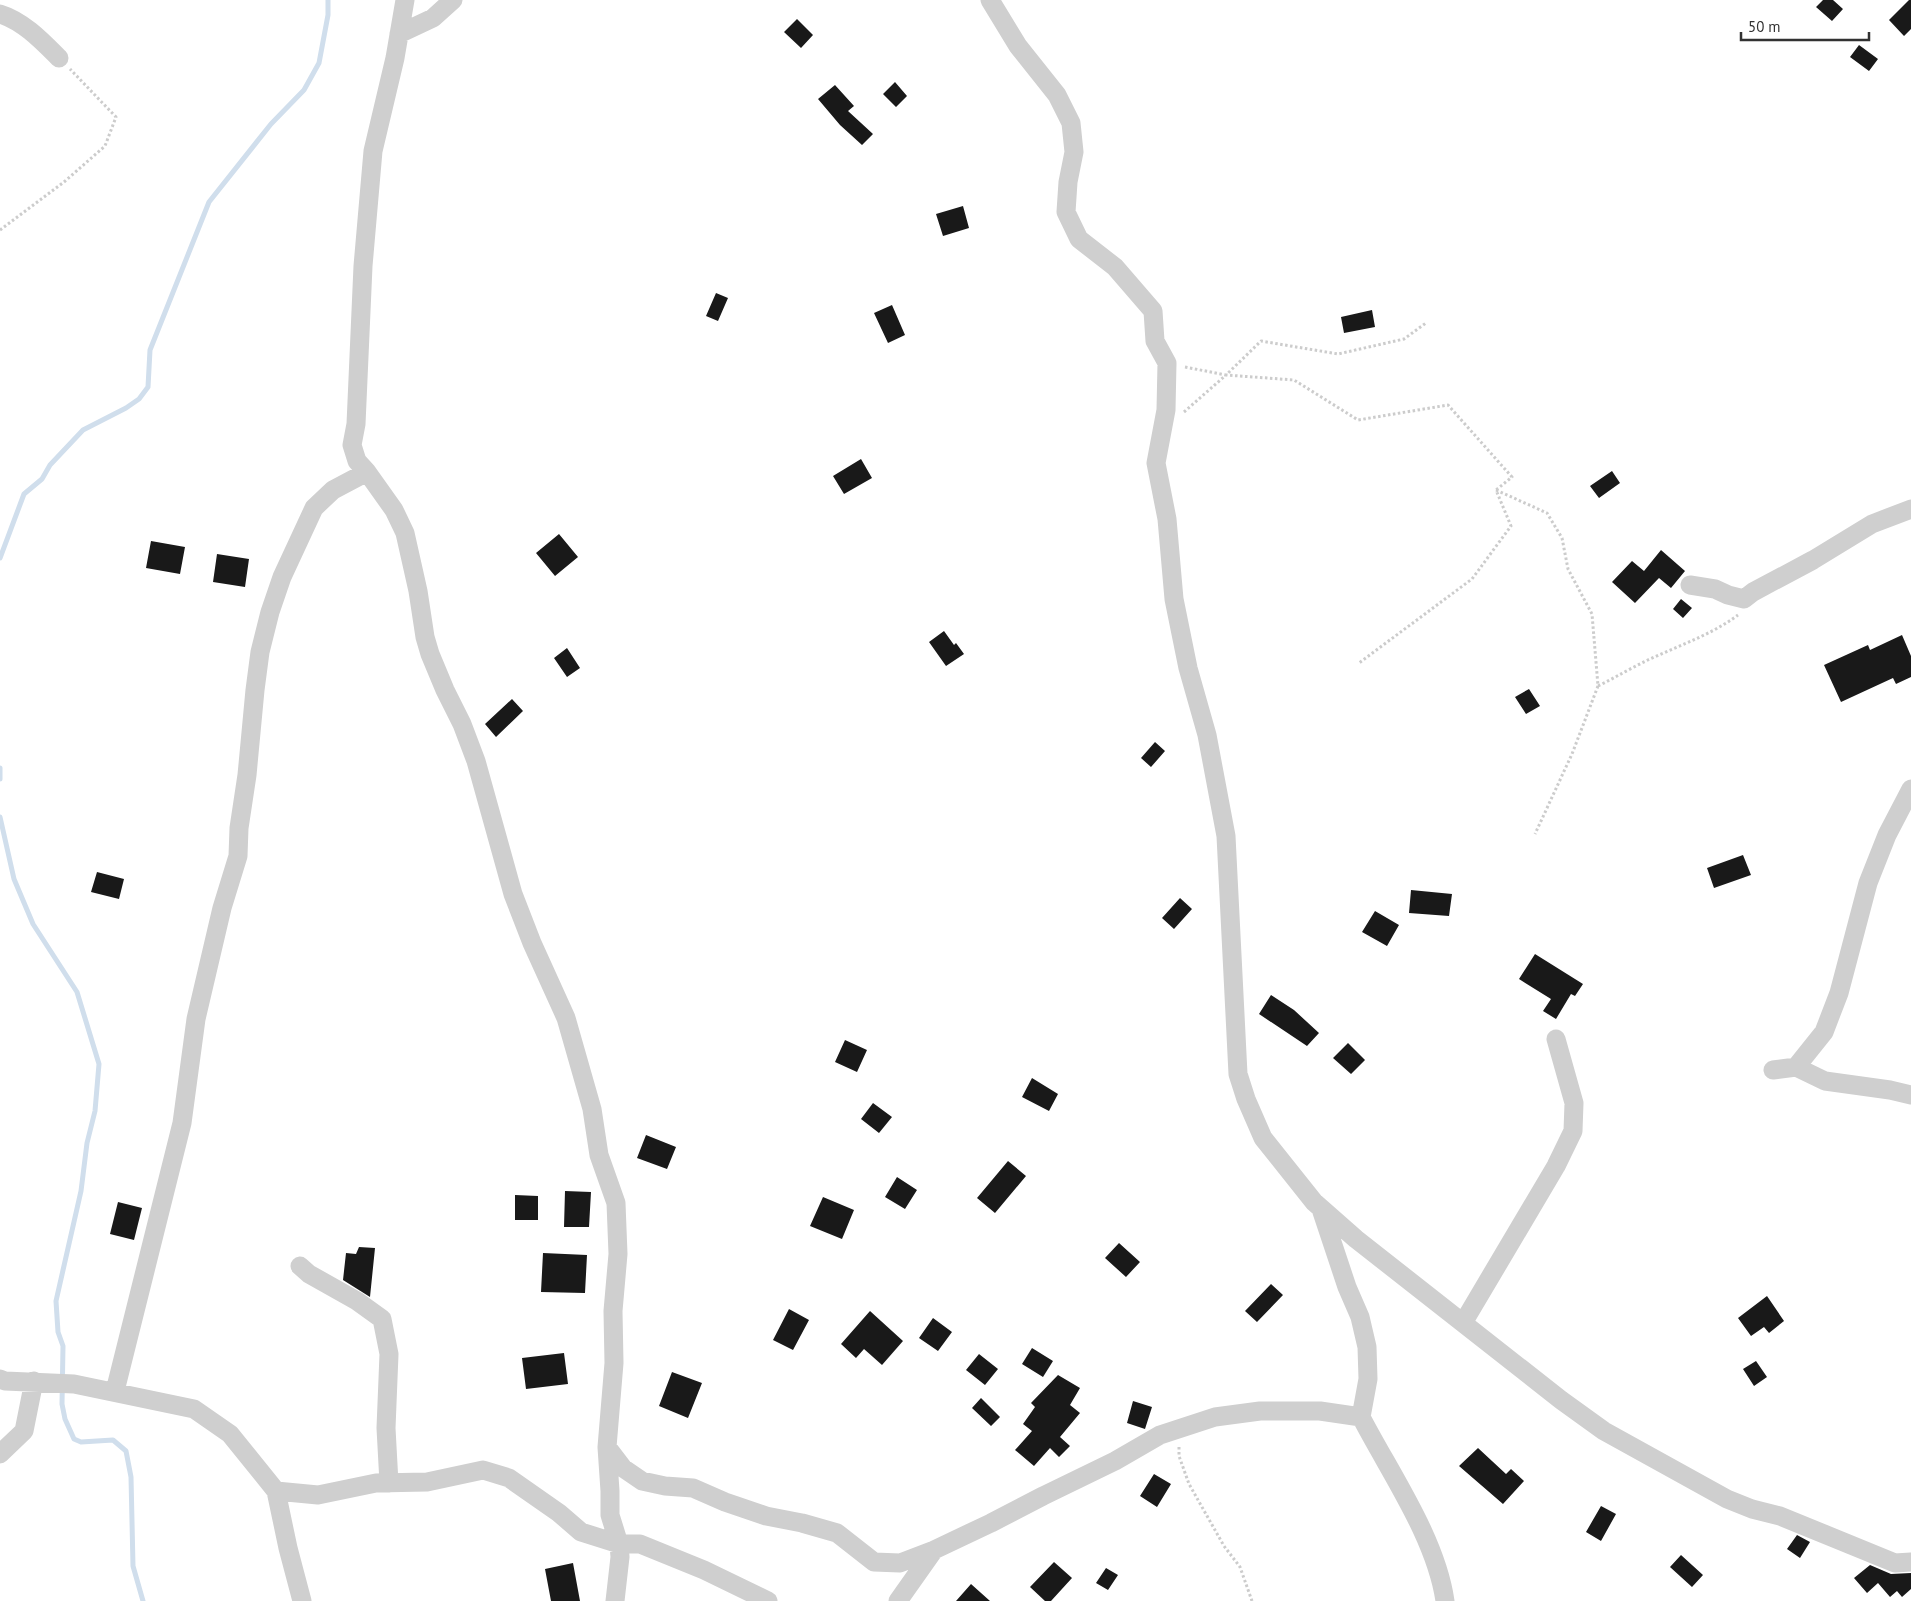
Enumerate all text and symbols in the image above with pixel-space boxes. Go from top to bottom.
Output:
scale bar [1741,10,1868,42]
text: 50 m [1748,17,1781,36]

